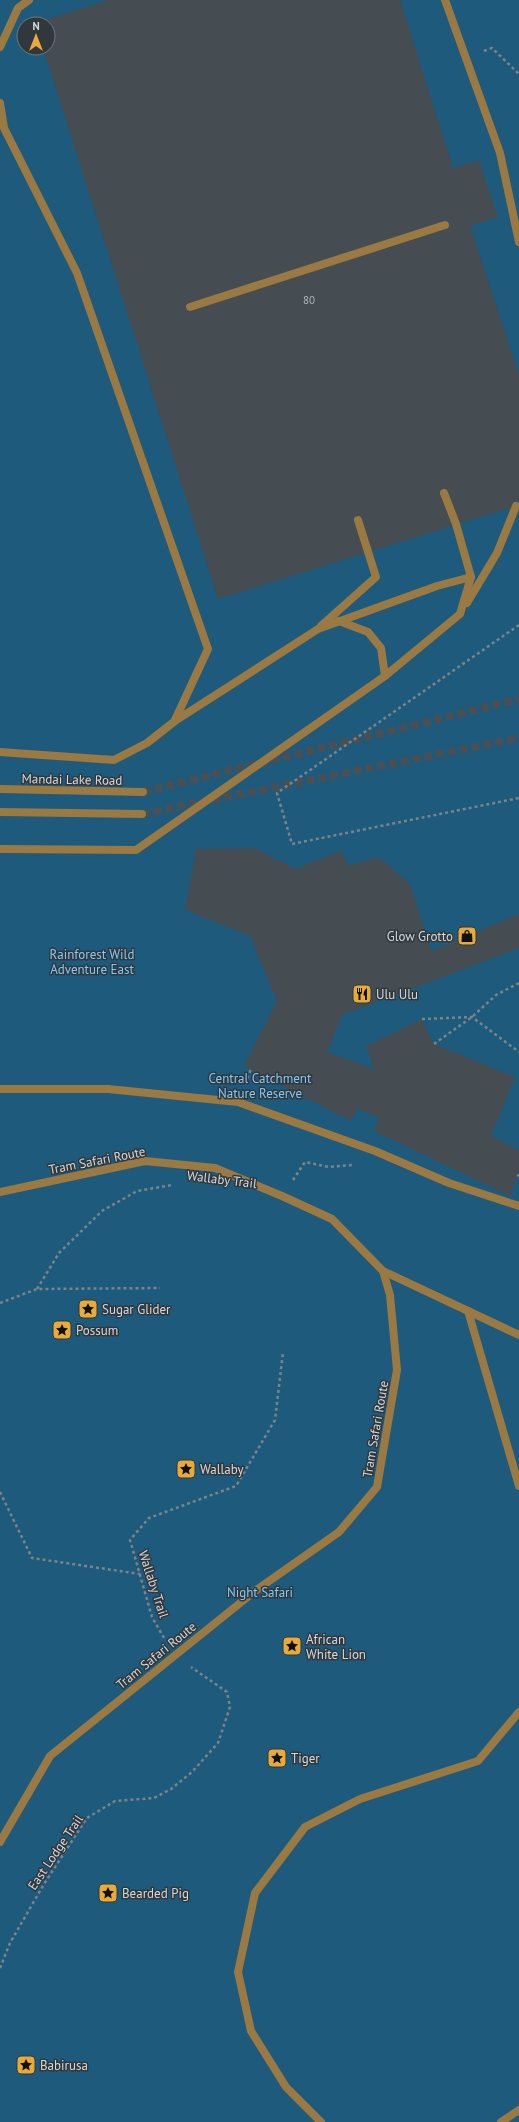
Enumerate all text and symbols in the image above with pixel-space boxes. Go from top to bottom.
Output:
north arrow [16,16,56,56]
text: N [32,19,40,33]
house number: 80 [303,293,315,307]
street label: Mandai Lake Road [21,770,123,789]
shop icon: Glow Grotto [456,925,478,947]
place label: Glow Grotto [387,928,453,945]
park label: Rainforest Wild Adventure East [50,946,134,978]
restaurant icon: Ulu Ulu [351,983,373,1005]
place label: Ulu Ulu [376,986,418,1003]
park label: Central Catchment Nature Reserve [209,1070,312,1102]
street label: Tram Safari Route [47,1143,147,1178]
street label: Wallaby Trail [186,1167,258,1192]
place icon: Sugar Glider [77,1298,99,1320]
place label: Sugar Glider [102,1301,171,1318]
place icon: Possum [51,1319,73,1341]
place label: Possum [76,1322,118,1339]
street label: Tram Safari Route [359,1379,392,1479]
place icon: Wallaby [175,1458,197,1480]
place label: Wallaby [200,1461,244,1478]
street label: Wallaby Trail [135,1548,173,1620]
park label: Night Safari [227,1584,293,1601]
street label: Tram Safari Route [113,1618,200,1693]
place label: African White Lion [306,1631,366,1663]
place icon: African White Lion [281,1635,303,1657]
place icon: Tiger [266,1747,288,1769]
place label: Tiger [291,1750,320,1767]
street label: East Lodge Trail [24,1811,87,1893]
place icon: Bearded Pig [97,1882,119,1904]
place label: Bearded Pig [122,1885,189,1902]
place icon: Babirusa [15,2054,37,2076]
place label: Babirusa [40,2057,88,2074]

